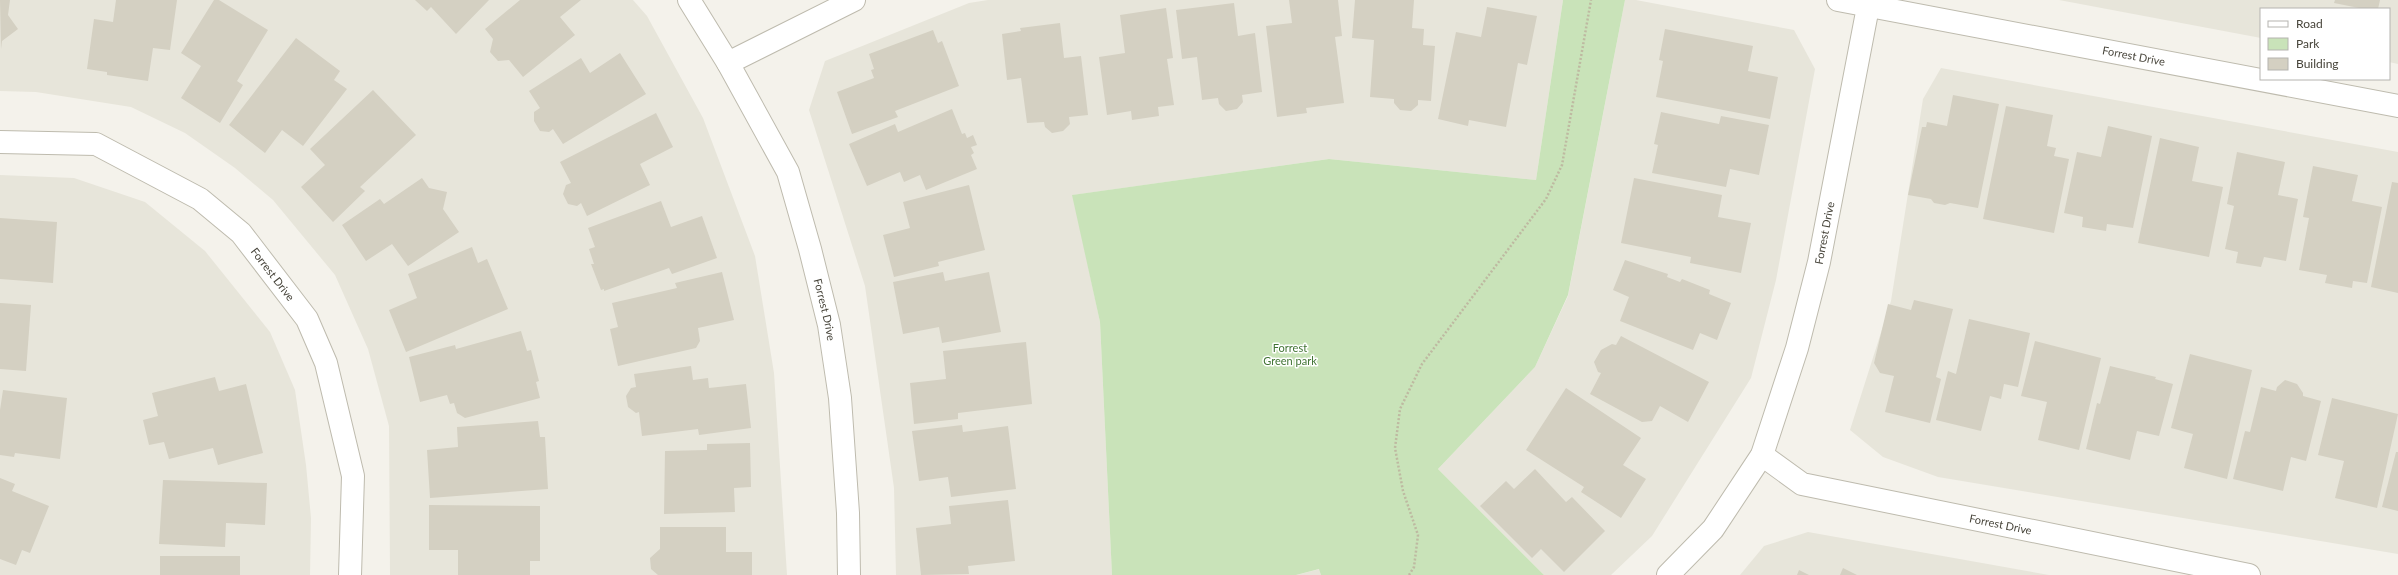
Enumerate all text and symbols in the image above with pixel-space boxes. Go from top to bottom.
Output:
legend [2260,8,2390,80]
text: Road [2296,16,2323,31]
text: Park [2296,36,2320,51]
street label: Forrest Drive [2101,43,2166,68]
text: Building [2296,56,2339,71]
street label: Forrest Drive [1812,200,1836,265]
street label: Forrest Drive [249,245,298,303]
street label: Forrest Drive [812,277,838,342]
park label: Forrest Green park [1263,341,1317,367]
street label: Forrest Drive [1968,511,2033,537]

